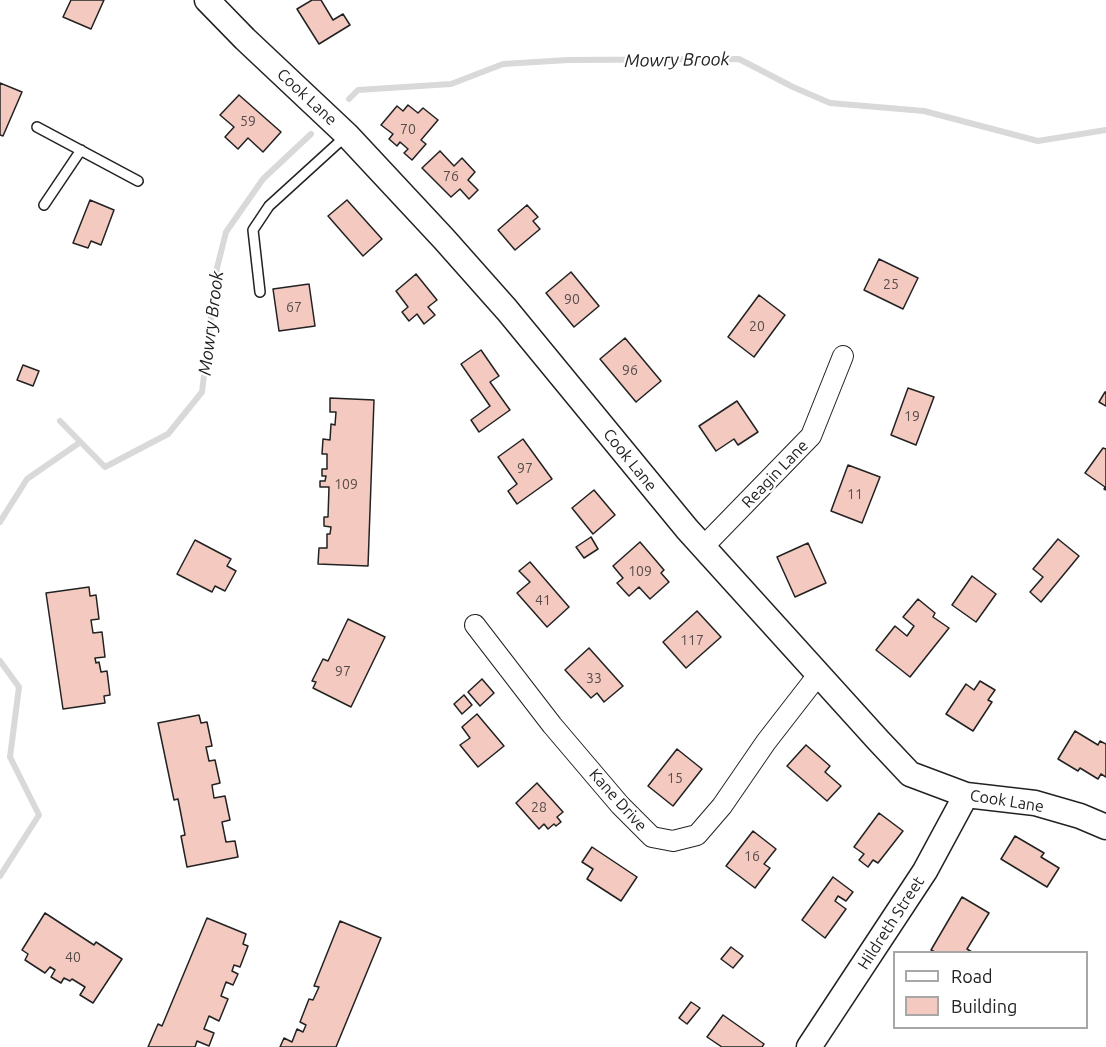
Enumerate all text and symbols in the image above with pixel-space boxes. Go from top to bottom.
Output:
water label: Mowry Brook [624,48,730,72]
street label: Cook Lane [273,65,341,129]
house number: 59 [240,113,256,129]
house number: 70 [400,121,416,137]
house number: 76 [443,168,459,184]
water label: Mowry Brook [194,269,228,377]
house number: 25 [883,276,899,292]
house number: 90 [564,291,580,307]
house number: 67 [286,299,302,315]
house number: 20 [749,318,765,334]
house number: 96 [622,362,638,378]
house number: 19 [904,408,920,424]
street label: Cook Lane [599,425,661,495]
street label: Reagin Lane [738,436,812,512]
house number: 97 [517,460,533,476]
house number: 109 [334,476,358,492]
house number: 11 [847,486,863,502]
house number: 109 [628,563,652,579]
house number: 41 [535,592,551,608]
house number: 117 [680,632,704,648]
house number: 97 [335,663,351,679]
house number: 33 [586,670,602,686]
street label: Kane Drive [585,765,651,835]
house number: 15 [667,770,683,786]
street label: Cook Lane [969,786,1045,816]
house number: 28 [531,799,547,815]
house number: 16 [744,848,760,864]
street label: Hildreth Street [854,873,928,973]
house number: 40 [65,949,81,965]
legend [893,951,1088,1029]
text: Road [951,966,993,986]
text: Building [951,996,1017,1016]

